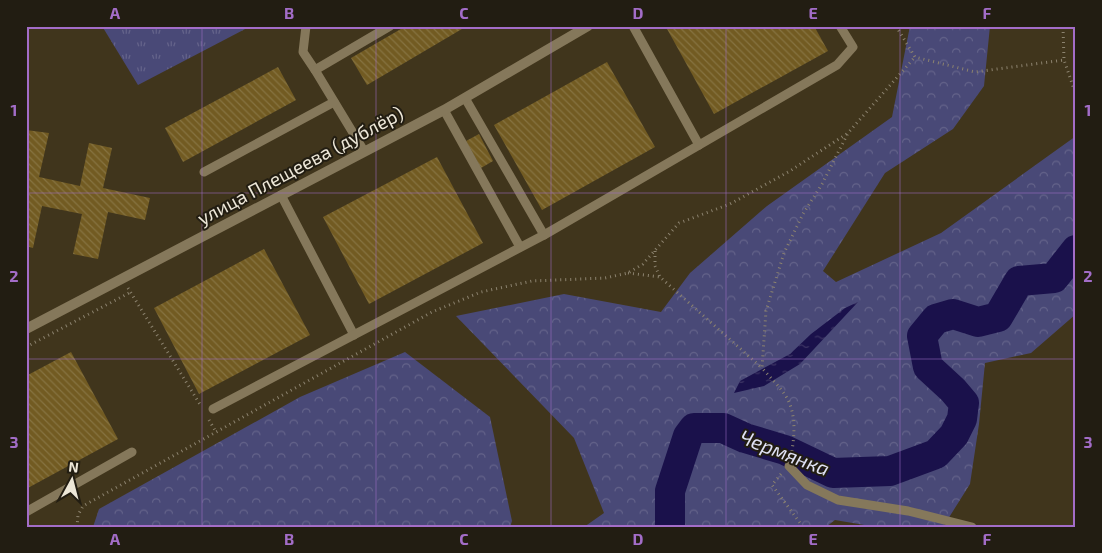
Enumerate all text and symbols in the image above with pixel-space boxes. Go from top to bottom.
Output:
text: A [110,3,121,22]
text: B [284,3,294,22]
text: C [459,3,469,22]
text: D [633,3,644,22]
text: E [808,3,818,22]
text: F [983,3,992,22]
text: 1 [11,100,17,119]
text: 1 [1085,100,1091,119]
street label: улица Плещеева (дублёр) [193,101,407,230]
text: 2 [9,266,19,285]
text: 2 [1083,266,1093,285]
water label: Чермянка [737,424,833,480]
text: 3 [9,432,19,451]
text: 3 [1083,432,1093,451]
north arrow [48,456,98,506]
text: N [68,458,80,476]
text: A [110,529,121,548]
text: B [284,529,294,548]
text: C [459,529,469,548]
text: D [633,529,644,548]
text: E [808,529,818,548]
text: F [983,529,992,548]

